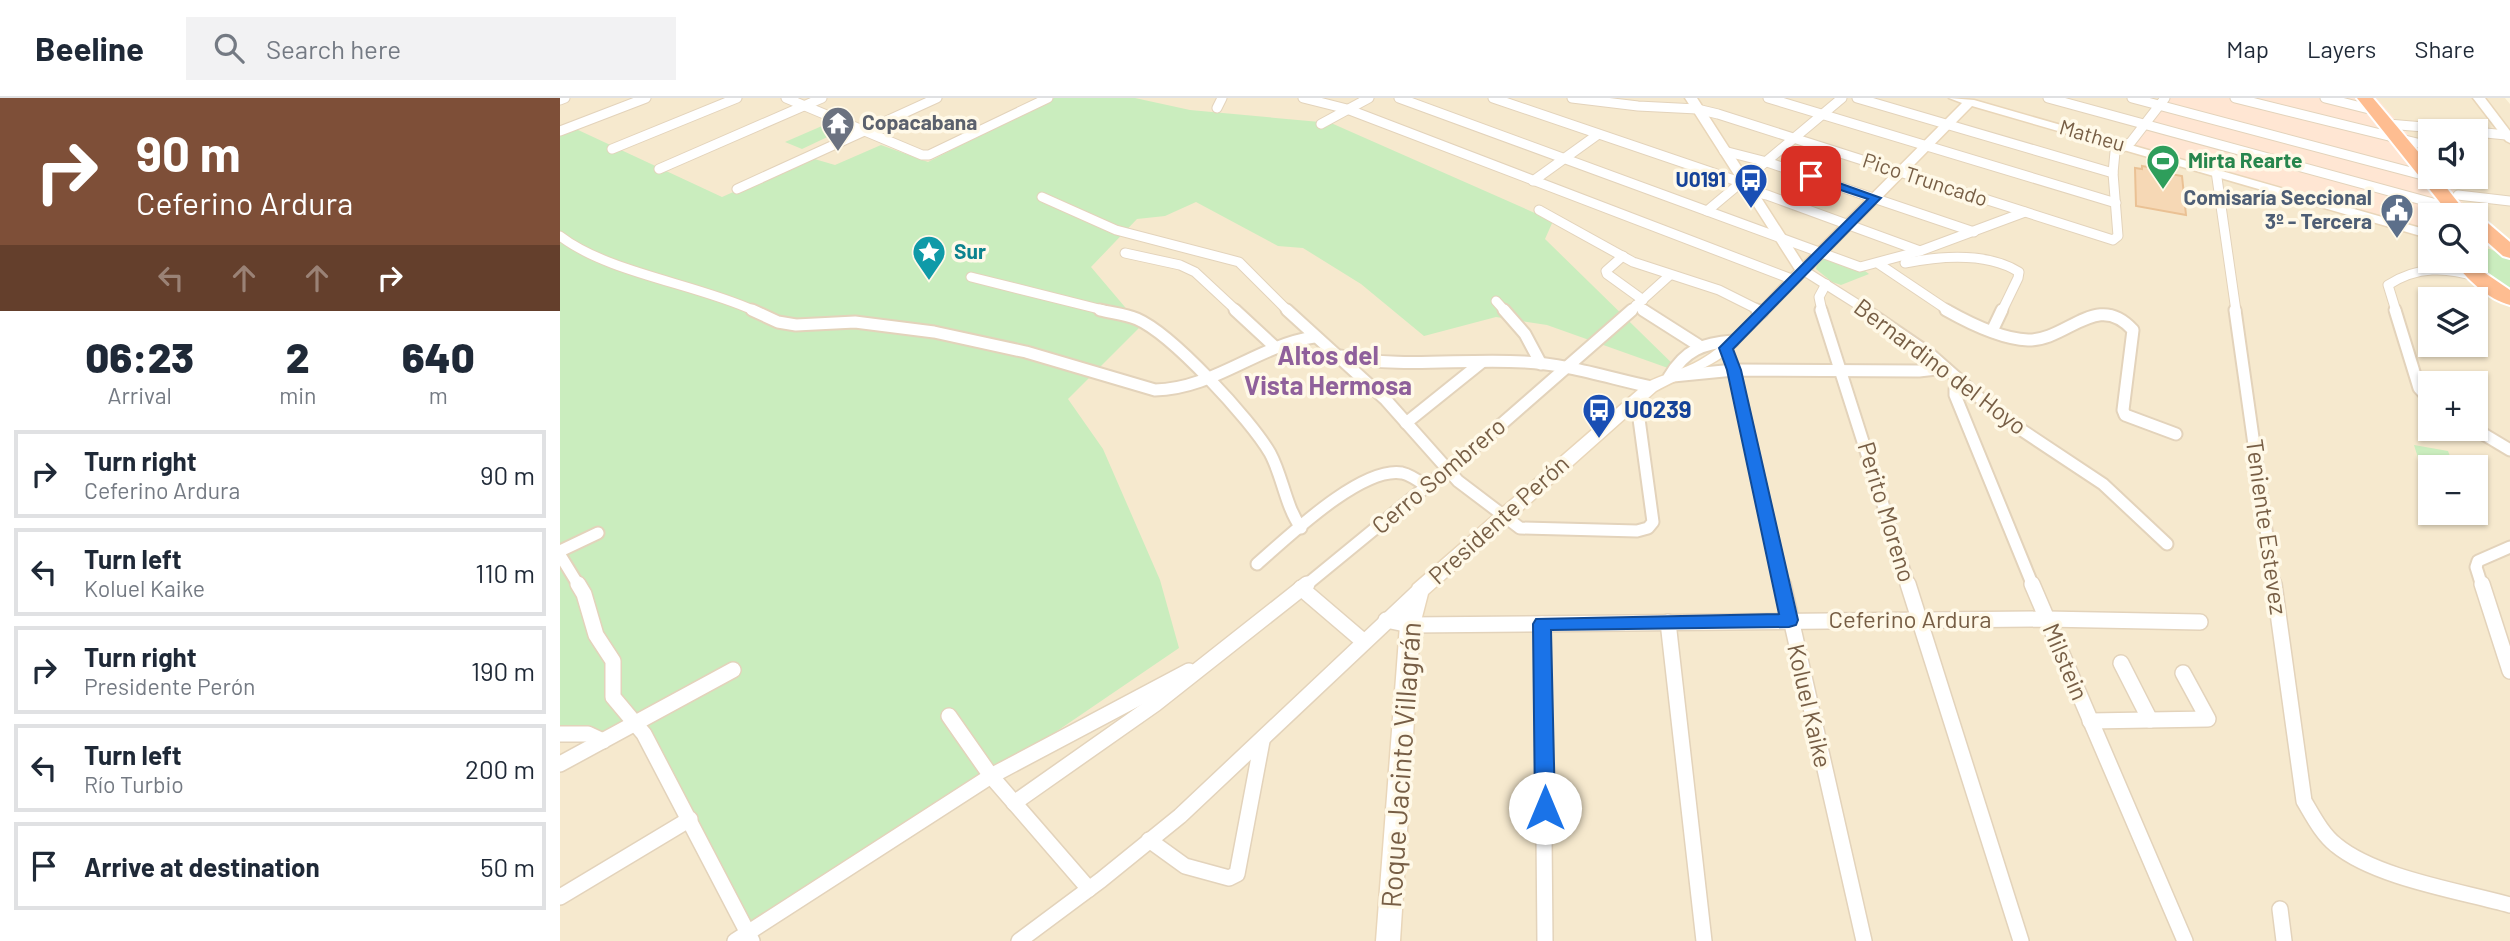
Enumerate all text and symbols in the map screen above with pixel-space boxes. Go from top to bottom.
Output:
search box [186,17,676,80]
text: Beeline [35,28,144,68]
icon: search [210,29,248,67]
text: Search here [266,33,401,64]
text: Map [2226,34,2269,63]
text: Layers [2307,34,2376,63]
text: Share [2414,34,2475,63]
temple icon: Copacabana [819,104,857,153]
place label: Copacabana [862,109,977,134]
street label: Matheu [2057,113,2128,156]
map controls [2418,119,2488,525]
button: sound [2418,119,2488,189]
text: 90 m [136,123,241,182]
icon: right [21,126,112,217]
sports icon: Mirta Rearte [2144,142,2182,191]
pin [1781,146,1841,206]
street label: Pico Truncado [1860,147,1991,211]
place label: Mirta Rearte [2188,147,2302,172]
icon: arrive [1792,157,1830,195]
bus stop icon: U0191 [1732,161,1770,210]
place label: U0191 [1675,166,1726,191]
text: Ceferino Ardura [136,183,353,221]
place label: Comisaría Seccional 3º - Tercera [2184,184,2372,233]
public building icon: Comisaría Seccional 3º - Tercera [2378,191,2416,240]
button: search [2418,203,2488,273]
place icon: Sur [910,233,948,282]
place label: Sur [954,238,986,263]
icon: left [152,259,190,297]
icon: ahead [225,259,263,297]
icon: ahead [298,259,336,297]
icon: right [371,259,409,297]
button: layers [2418,287,2488,357]
street label: Bernardino del Hoyo [1849,291,2033,440]
text: 06:23 [85,331,194,381]
text: 2 [286,331,310,381]
text: 640 [402,331,475,381]
district label: Altos del Vista Hermosa [1244,339,1412,400]
button: + [2418,371,2488,441]
text: Arrival [107,381,172,409]
text: min [279,381,316,409]
text: m [429,381,448,409]
bus stop icon: U0239 [1580,391,1618,440]
place label: U0239 [1624,394,1692,423]
street label: Cerro Sombrero [1365,410,1511,539]
street label: Teniente Estevez [2241,437,2294,616]
street label: Perito Moreno [1852,438,1923,585]
text: Turn right [84,445,197,476]
street label: Presidente Perón [1422,448,1574,590]
icon: right [25,455,63,493]
button: − [2418,455,2488,525]
text: 90 m [480,459,535,490]
text: Ceferino Ardura [84,476,240,504]
text: Turn left [84,543,182,574]
icon: left [25,553,63,591]
text: 110 m [475,557,535,588]
text: Koluel Kaike [84,574,205,602]
street label: Ceferino Ardura [1829,604,1991,633]
street label: Milstein [2037,619,2095,704]
street label: Roque Jacinto Villagrán [1373,621,1427,909]
text: Turn right [84,641,197,672]
street label: Koluel Kaike [1782,641,1839,770]
icon: right [25,651,63,689]
text: 190 m [471,655,535,686]
text: Presidente Perón [84,672,255,700]
text: Turn left [84,739,182,770]
icon: left [25,749,63,787]
text: 200 m [465,753,535,784]
text: Río Turbio [84,770,184,798]
position arrow [1508,771,1582,845]
icon: arrive [25,847,63,885]
text: Arrive at destination [84,851,320,882]
text: 50 m [480,851,535,882]

